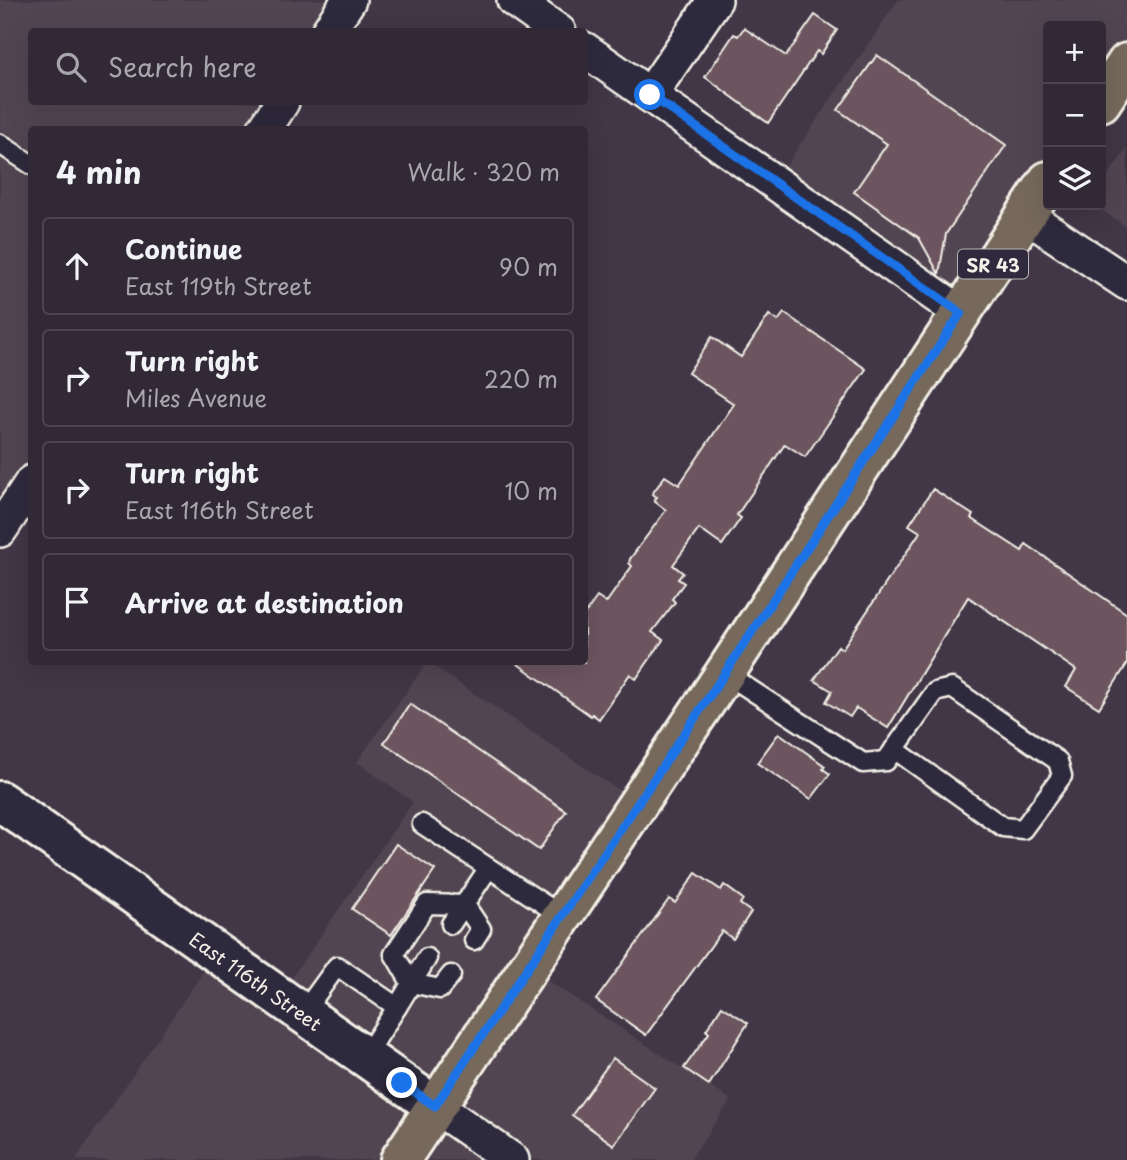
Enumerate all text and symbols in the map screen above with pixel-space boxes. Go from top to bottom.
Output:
map controls [1043,21,1106,210]
button: + [1043,21,1106,84]
search box [28,28,588,105]
text: Search here [108,47,257,86]
icon: search [52,48,90,86]
route start [634,79,665,110]
button: − [1043,84,1106,147]
button: layers [1043,147,1106,210]
text: 4 min [56,149,142,194]
text: Walk · 320 m [407,154,560,189]
text: Continue [125,229,242,268]
icon: ahead [58,247,96,285]
text: 90 m [499,249,558,284]
road number: SR 43 [958,250,1028,278]
text: East 119th Street [125,268,312,303]
text: Turn right [125,341,259,380]
icon: right [58,359,96,397]
text: 220 m [484,361,558,396]
text: Miles Avenue [125,380,267,415]
text: Turn right [125,453,259,492]
icon: right [58,471,96,509]
text: 10 m [504,473,558,508]
text: East 116th Street [125,492,314,527]
icon: arrive [58,583,96,621]
text: Arrive at destination [125,583,404,622]
street label: East 116th Street [184,925,328,1037]
route end [386,1067,417,1098]

